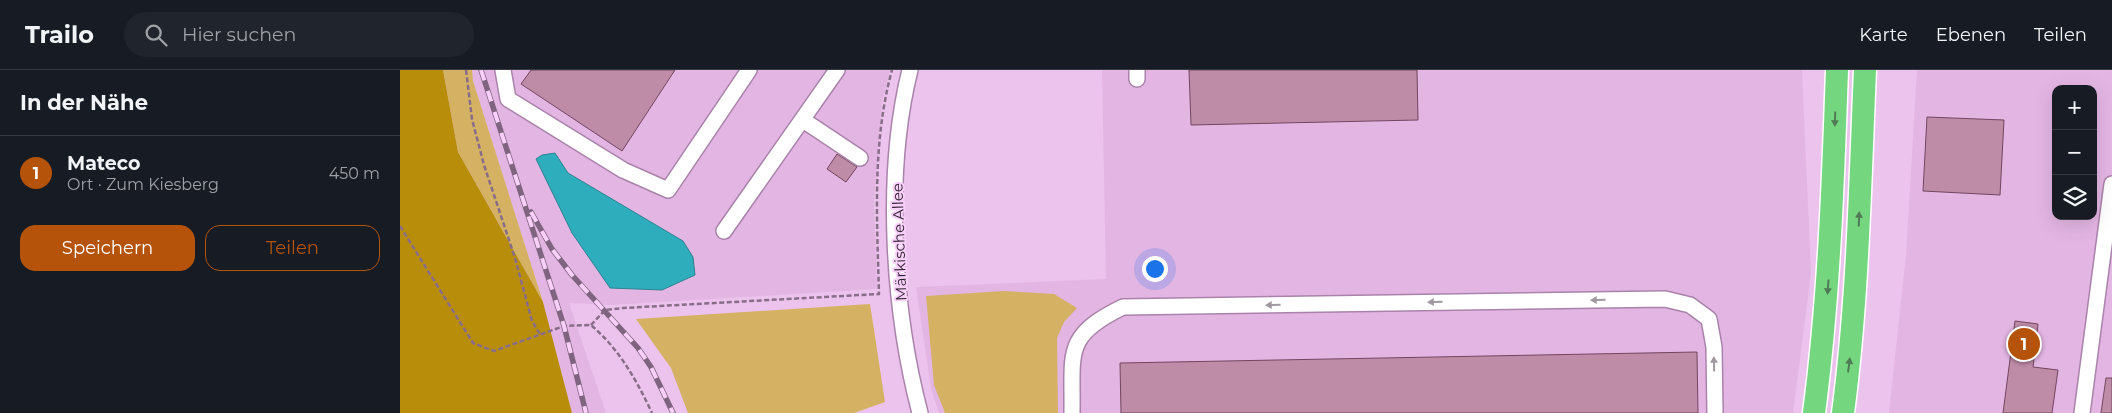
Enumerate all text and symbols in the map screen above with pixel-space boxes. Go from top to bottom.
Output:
search box [124,12,474,57]
text: Trailo [25,20,94,49]
icon: search [142,21,170,49]
text: Hier suchen [182,23,296,46]
text: Karte [1859,24,1908,46]
text: Ebenen [1936,24,2006,46]
text: Teilen [2034,24,2087,46]
map controls [2052,85,2097,220]
button: + [2052,85,2097,130]
text: In der Nähe [20,90,148,115]
one-way arrow [1831,111,1839,127]
button: − [2052,130,2097,175]
text: Mateco [67,152,140,175]
text: 1 [33,164,39,183]
text: 450 m [329,164,380,183]
text: Ort · Zum Kiesberg [67,175,219,194]
button: layers [2052,175,2097,220]
street label: Märkische Allee [887,183,911,301]
one-way arrow [1855,211,1863,227]
button: Speichern [20,225,195,271]
button: Teilen [205,225,380,271]
your location [1142,256,1168,282]
one-way arrow [1823,279,1831,295]
one-way arrow [1590,296,1606,304]
one-way arrow [1427,298,1443,306]
one-way arrow [1265,301,1281,309]
pin: 1 [2008,325,2040,363]
one-way arrow [1710,356,1718,372]
one-way arrow [1846,356,1854,372]

